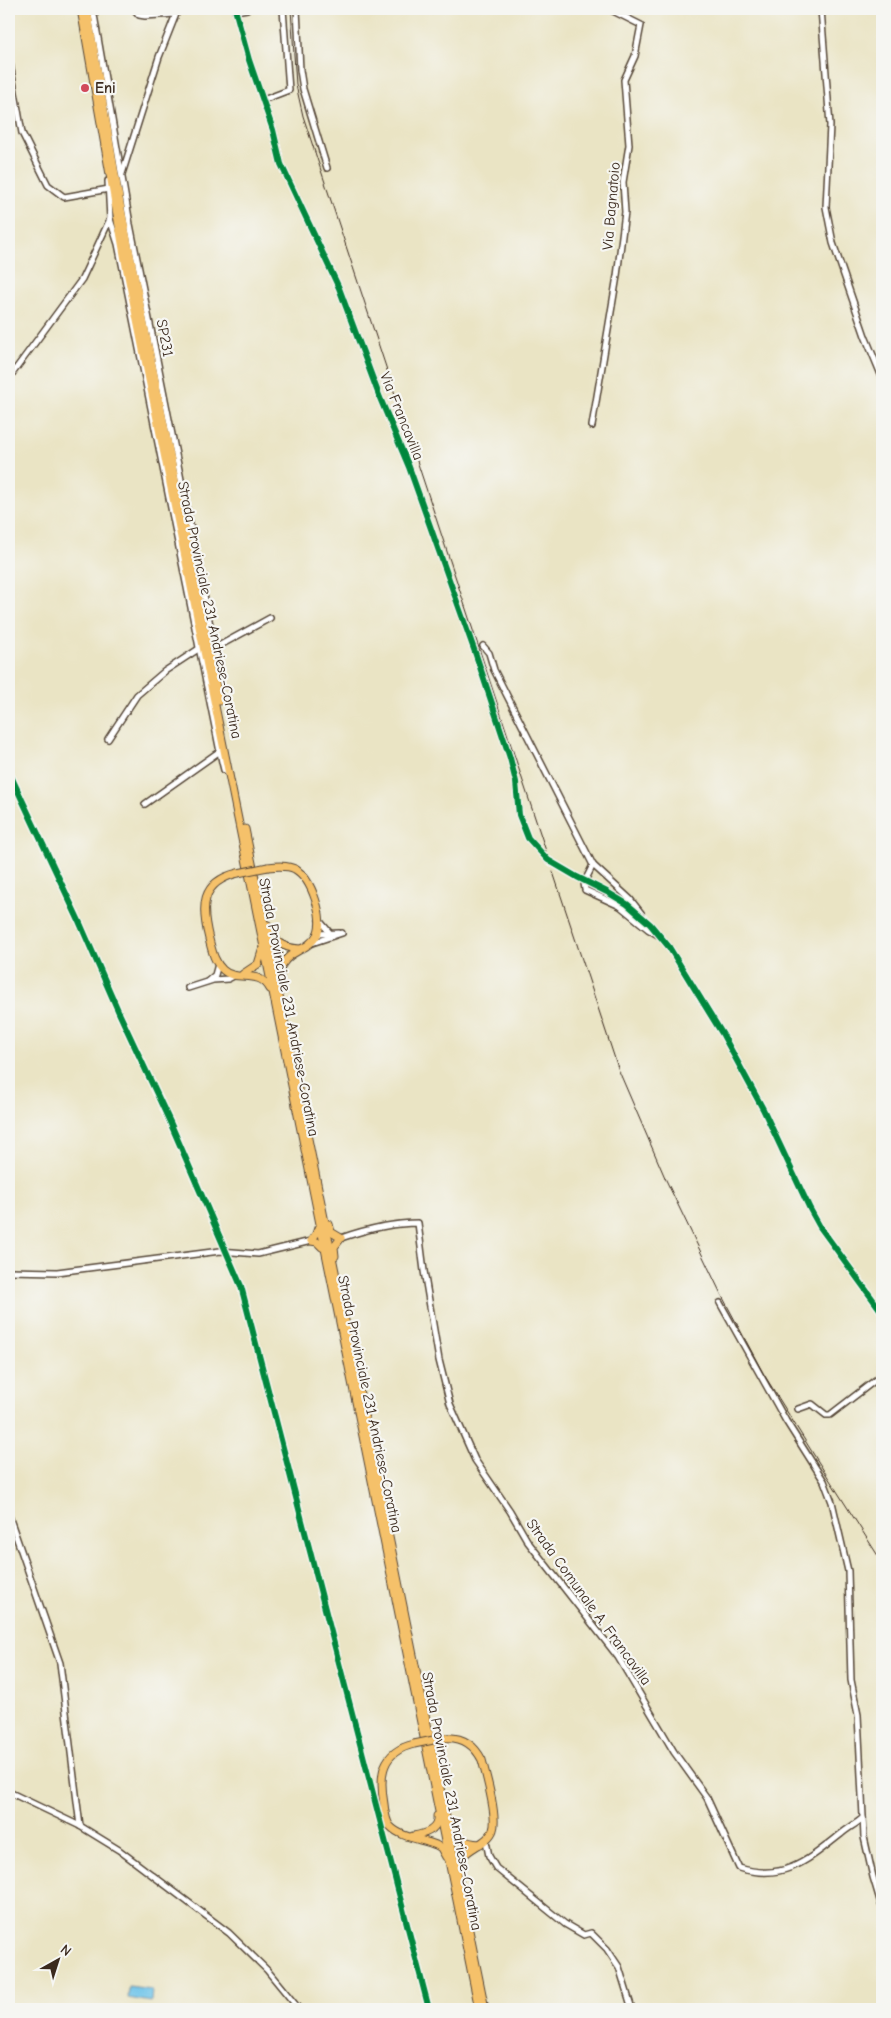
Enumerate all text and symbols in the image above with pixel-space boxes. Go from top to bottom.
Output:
place label: Eni [95,79,116,97]
marker: Eni [79,82,91,94]
street label: Via Bagnatoio [598,161,624,251]
street label: SP231 [153,318,177,358]
street label: Via Francavilla [376,369,428,463]
street label: Strada Provinciale 231 Andriese-Coratina [174,480,246,740]
street label: Strada Provinciale 231 Andriese-Coratina [255,876,323,1138]
street label: Strada Provinciale 231 Andriese-Coratina [334,1274,406,1534]
street label: Strada Comunale A. Francavilla [523,1515,655,1689]
street label: Strada Provinciale 231 Andriese-Coratina [418,1670,486,1932]
north arrow [32,1936,82,1986]
text: N [57,1941,75,1960]

